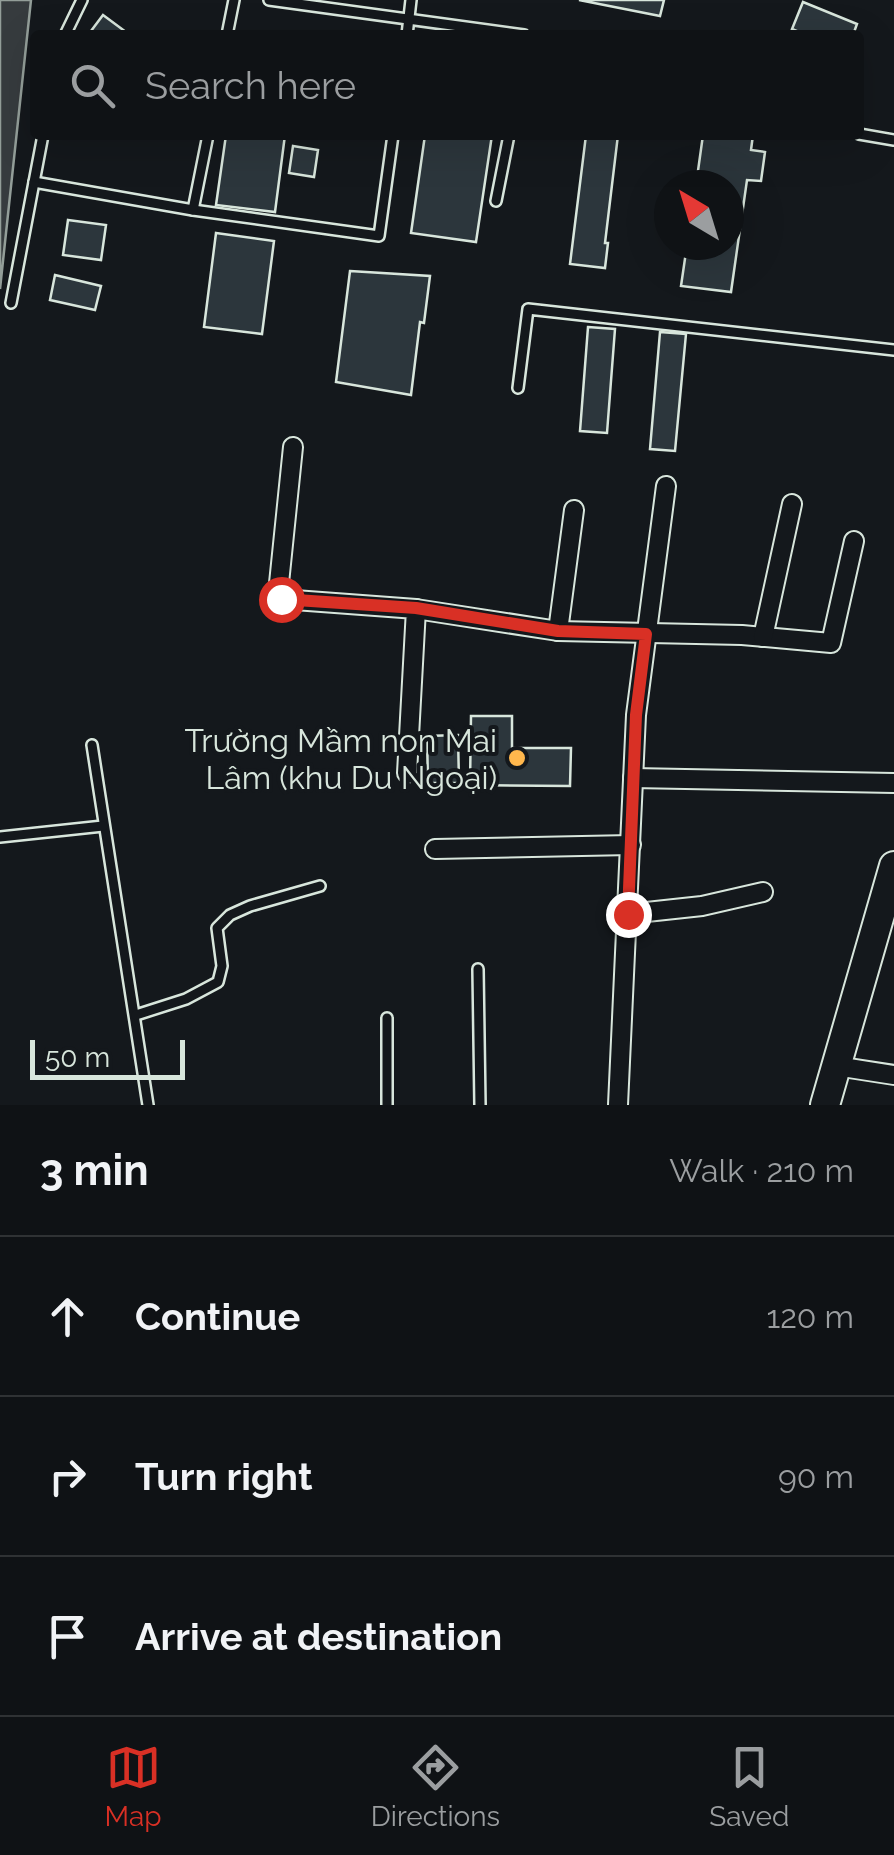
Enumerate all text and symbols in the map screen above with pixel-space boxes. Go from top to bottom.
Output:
search box [30,30,864,140]
icon: search [65,58,120,113]
text: Search here [145,63,356,108]
north arrow [654,170,744,260]
route start [259,577,305,623]
place label: Trường Mầm non Mai Lâm (khu Du Ngoại) [185,722,497,796]
marker: Trường Mầm non Mai Lâm (khu Du Ngoại) [506,747,528,769]
route end [606,892,652,938]
scale bar [30,1035,185,1080]
text: 50 m [45,1041,110,1074]
text: 3 min [40,1146,149,1195]
text: Walk · 210 m [669,1152,854,1189]
icon: ahead [40,1289,95,1344]
text: Continue [135,1294,300,1339]
text: 120 m [766,1298,854,1335]
icon: right [40,1449,95,1504]
text: Turn right [135,1454,312,1499]
text: 90 m [778,1458,854,1495]
icon: arrive [40,1609,95,1664]
text: Arrive at destination [135,1614,502,1659]
tab: Map [105,1740,162,1833]
tab: Directions [371,1740,500,1833]
tab: Saved [709,1740,789,1833]

